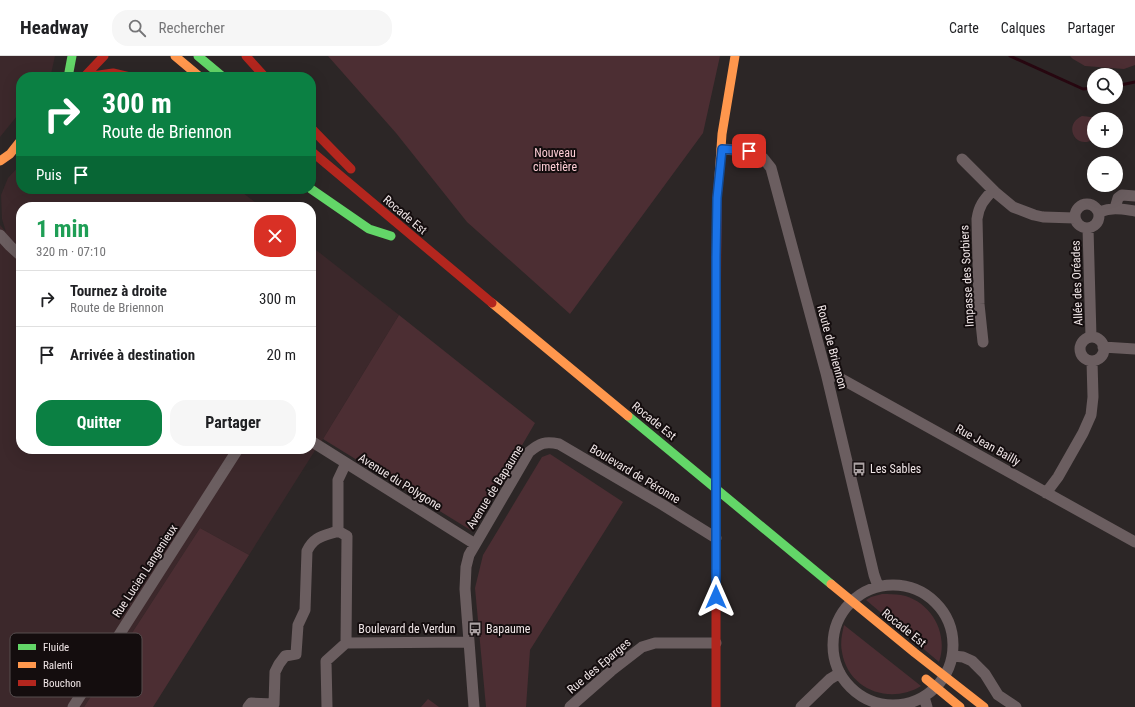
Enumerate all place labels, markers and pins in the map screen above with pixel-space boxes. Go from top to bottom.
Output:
pin [732,134,766,168]
bus stop icon: Les Sables [851,461,867,477]
place label: Les Sables [870,462,921,476]
bus stop icon: Bapaume [467,621,483,637]
place label: Bapaume [486,622,531,636]

